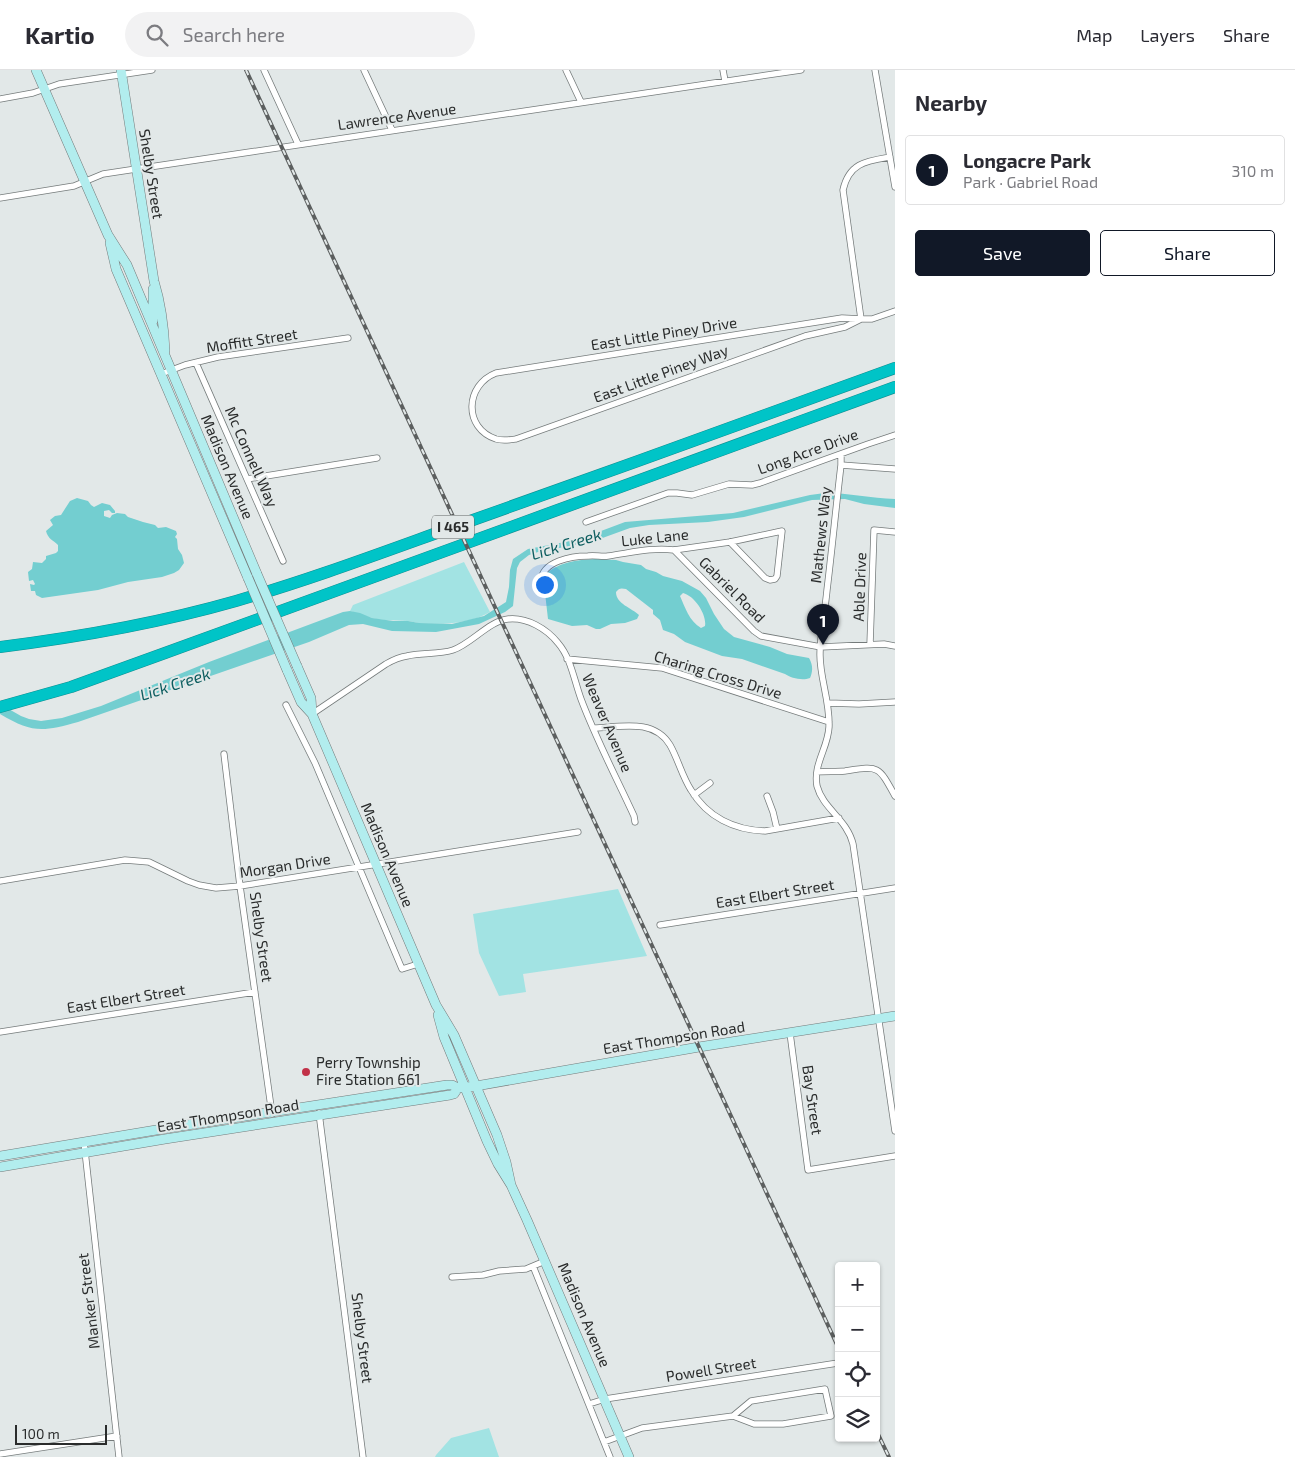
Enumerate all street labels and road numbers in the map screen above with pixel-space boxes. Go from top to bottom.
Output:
street label: Lawrence Avenue [336,99,457,133]
street label: Shelby Street [136,128,168,220]
street label: East Little Piney Drive [589,313,738,353]
street label: Moffitt Street [205,324,299,356]
street label: East Little Piney Way [591,340,731,406]
street label: Mc Connell Way [222,403,282,510]
street label: Madison Avenue [198,412,258,522]
street label: Long Acre Drive [755,425,860,478]
street label: Mathews Way [806,486,834,584]
road number: I 465 [432,516,474,538]
street label: Luke Lane [620,525,690,549]
street label: Able Drive [849,552,869,622]
street label: Gabriel Road [696,553,769,626]
street label: Charing Cross Drive [652,646,784,702]
street label: Weaver Avenue [579,671,637,775]
street label: Madison Avenue [358,800,418,910]
street label: Morgan Drive [238,849,332,881]
street label: East Elbert Street [714,875,836,911]
street label: Shelby Street [247,891,277,983]
street label: East Elbert Street [65,980,187,1016]
street label: East Thompson Road [602,1017,746,1057]
street label: Bay Street [799,1064,827,1136]
street label: East Thompson Road [156,1095,300,1135]
street label: Manker Street [73,1252,103,1350]
street label: Madison Avenue [555,1260,615,1370]
street label: Shelby Street [349,1292,377,1384]
street label: Powell Street [664,1353,758,1385]

